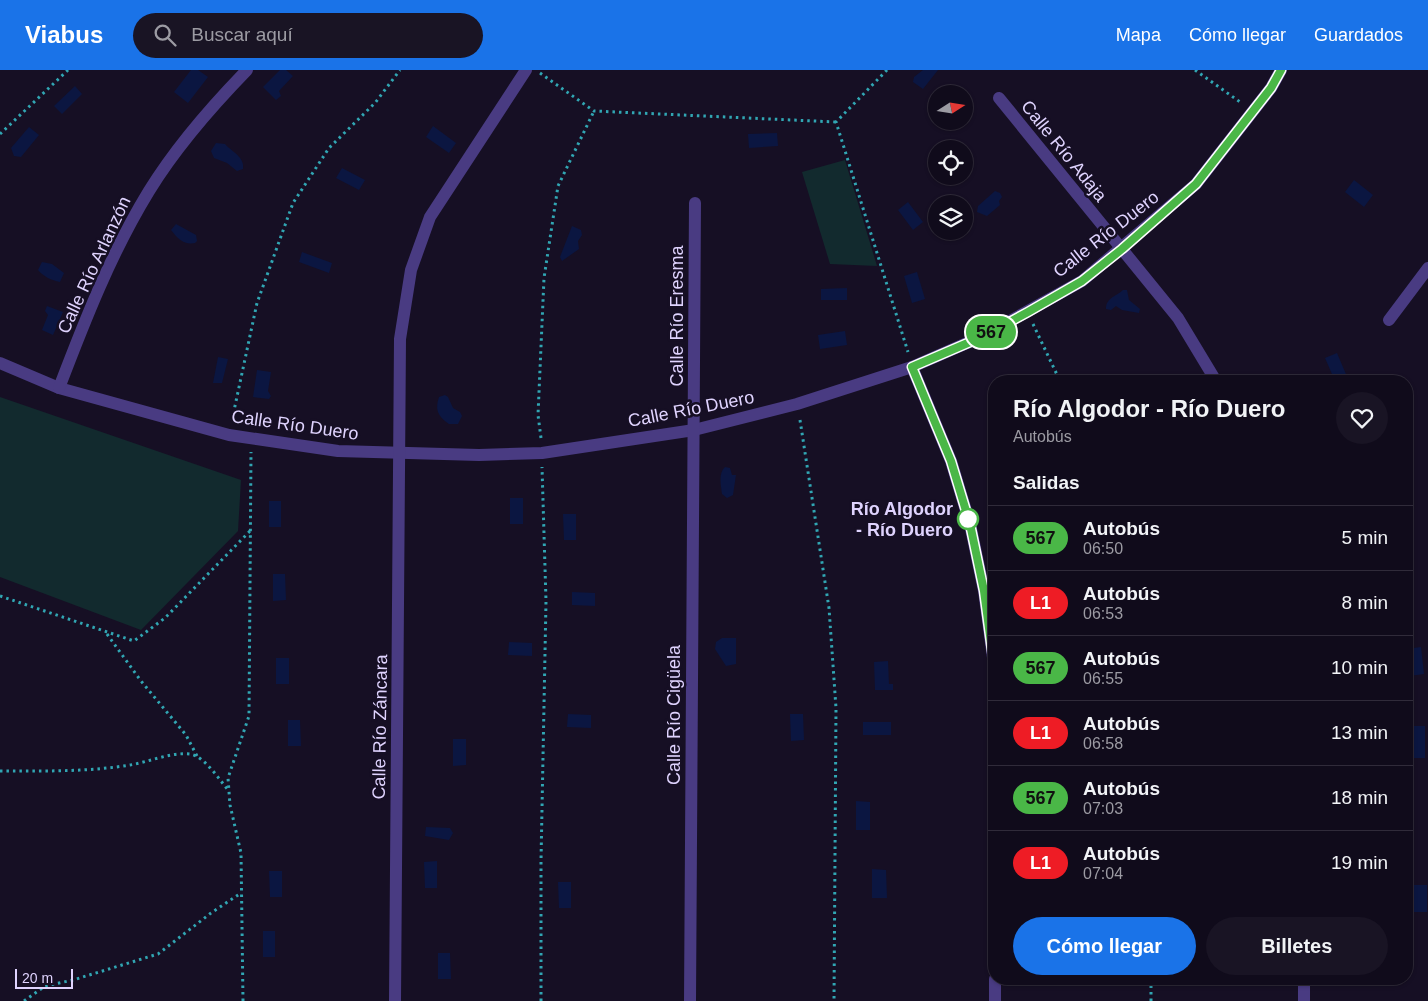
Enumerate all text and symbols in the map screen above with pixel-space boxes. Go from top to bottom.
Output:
search box [133,13,483,58]
text: Viabus [25,21,103,48]
icon: search [151,21,179,49]
text: Buscar aquí [191,24,293,45]
text: Mapa [1116,25,1161,45]
text: Cómo llegar [1189,25,1286,45]
text: Guardados [1314,25,1403,45]
north arrow [928,85,972,130]
map controls [928,85,973,240]
street label: Calle Río Adaja [1017,96,1111,206]
button: locate [928,140,973,185]
street label: Calle Río Duero [1049,187,1163,281]
street label: Calle Río Arlanzón [53,193,135,337]
button: layers [928,195,973,240]
street label: Calle Río Eresma [667,244,687,387]
line badge: 567 [962,316,1020,348]
text: 567 [976,322,1006,342]
street label: Calle Río Duero [626,387,756,431]
button: heart [1336,392,1388,444]
text: Río Algodor - Río Duero [1013,395,1285,422]
street label: Calle Río Duero [230,406,360,444]
text: Autobús [1013,428,1072,445]
text: Salidas [1013,472,1080,493]
place label: Río Algodor - Río Duero [851,499,953,540]
marker: Río Algodor - Río Duero [957,508,979,530]
text: Autobús [1083,518,1160,539]
text: 5 min [1342,527,1388,548]
text: 567 [1025,528,1056,548]
text: 06:50 [1083,540,1123,557]
text: Autobús [1083,583,1160,604]
text: 8 min [1342,592,1388,613]
text: L1 [1030,593,1051,613]
text: 06:53 [1083,605,1123,622]
street label: Calle Río Cigüela [664,644,684,785]
text: Autobús [1083,648,1160,669]
street label: Calle Río Záncara [369,653,391,800]
text: 10 min [1331,657,1388,678]
text: 567 [1025,658,1056,678]
text: 06:55 [1083,670,1123,687]
text: Autobús [1083,713,1160,734]
text: 13 min [1331,722,1388,743]
text: L1 [1030,723,1051,743]
text: 06:58 [1083,735,1123,752]
text: Autobús [1083,778,1160,799]
text: 18 min [1331,787,1388,808]
text: 567 [1025,788,1056,808]
text: 07:03 [1083,800,1123,817]
text: Autobús [1083,843,1160,864]
text: 19 min [1331,852,1388,873]
text: L1 [1030,853,1051,873]
text: 07:04 [1083,865,1123,882]
button: Cómo llegar [1013,917,1196,975]
button: Billetes [1206,917,1388,975]
scale bar [15,966,72,989]
text: 20 m [22,970,53,986]

